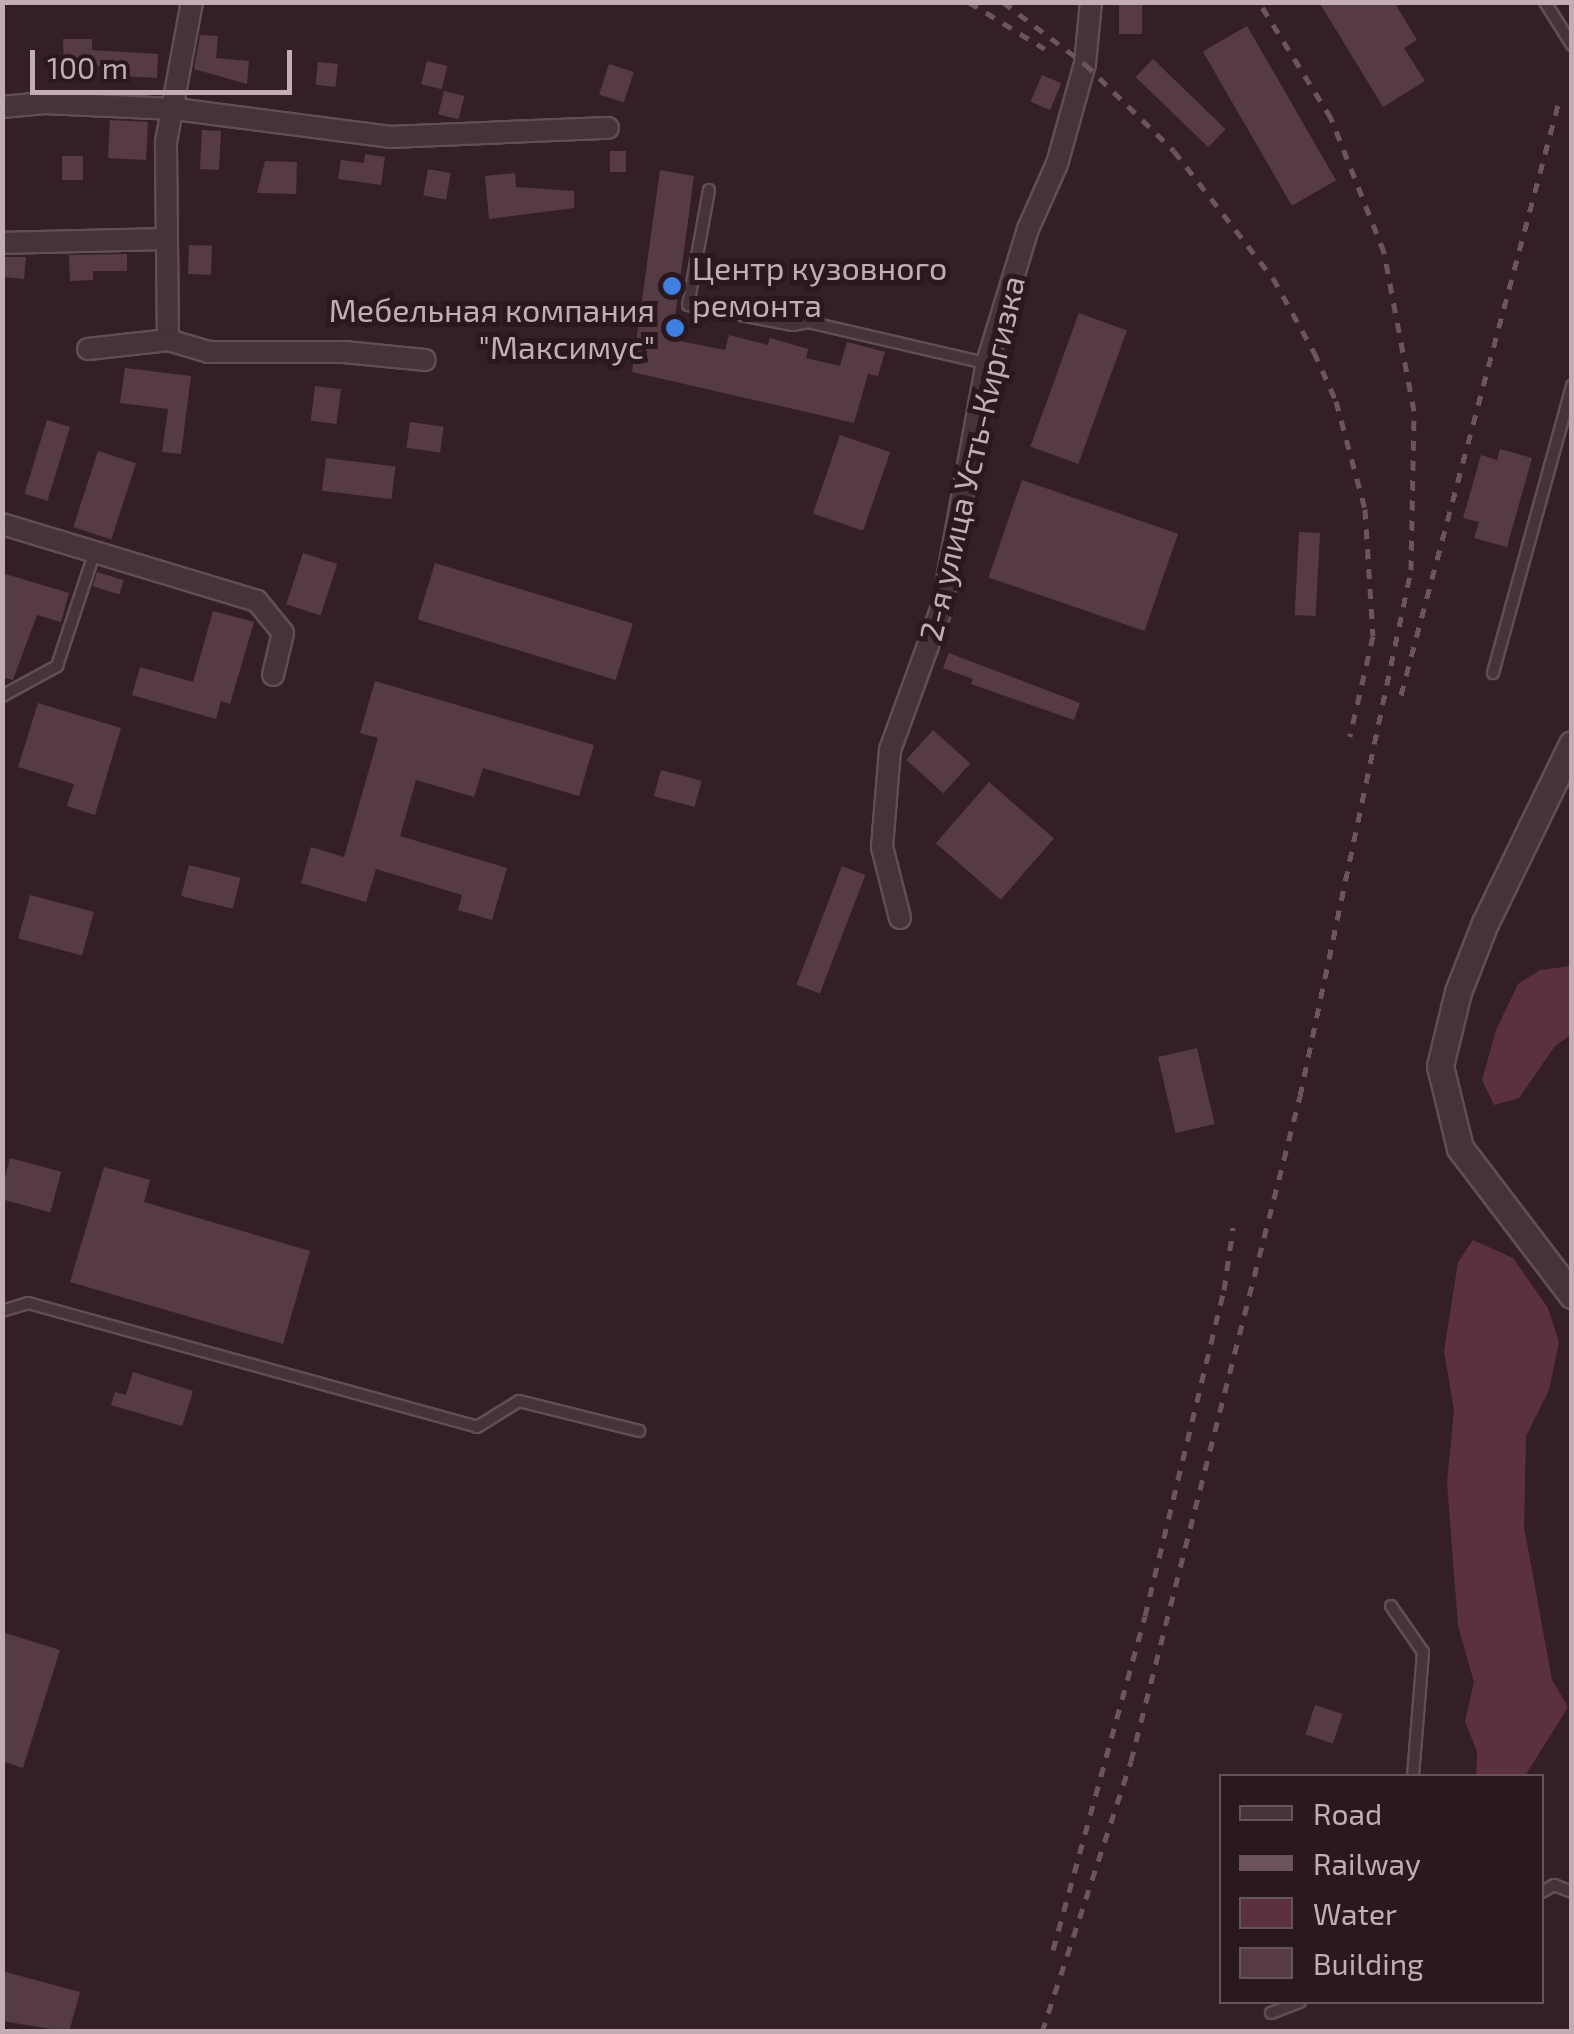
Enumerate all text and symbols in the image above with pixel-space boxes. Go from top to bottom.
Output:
scale bar [35,30,298,92]
text: 100 m [47,49,128,85]
place label: Центр кузовного ремонта [692,249,947,324]
street label: 2-я улица Усть-Киргизка [910,272,1032,644]
marker: Центр кузовного ремонта [661,275,683,297]
place label: Мебельная компания "Максимус" [329,291,655,366]
marker: Мебельная компания "Максимус" [664,317,686,339]
legend [1219,1774,1544,2004]
text: Road [1313,1795,1382,1831]
text: Railway [1313,1845,1421,1881]
text: Water [1313,1895,1397,1931]
text: Building [1313,1945,1424,1981]

